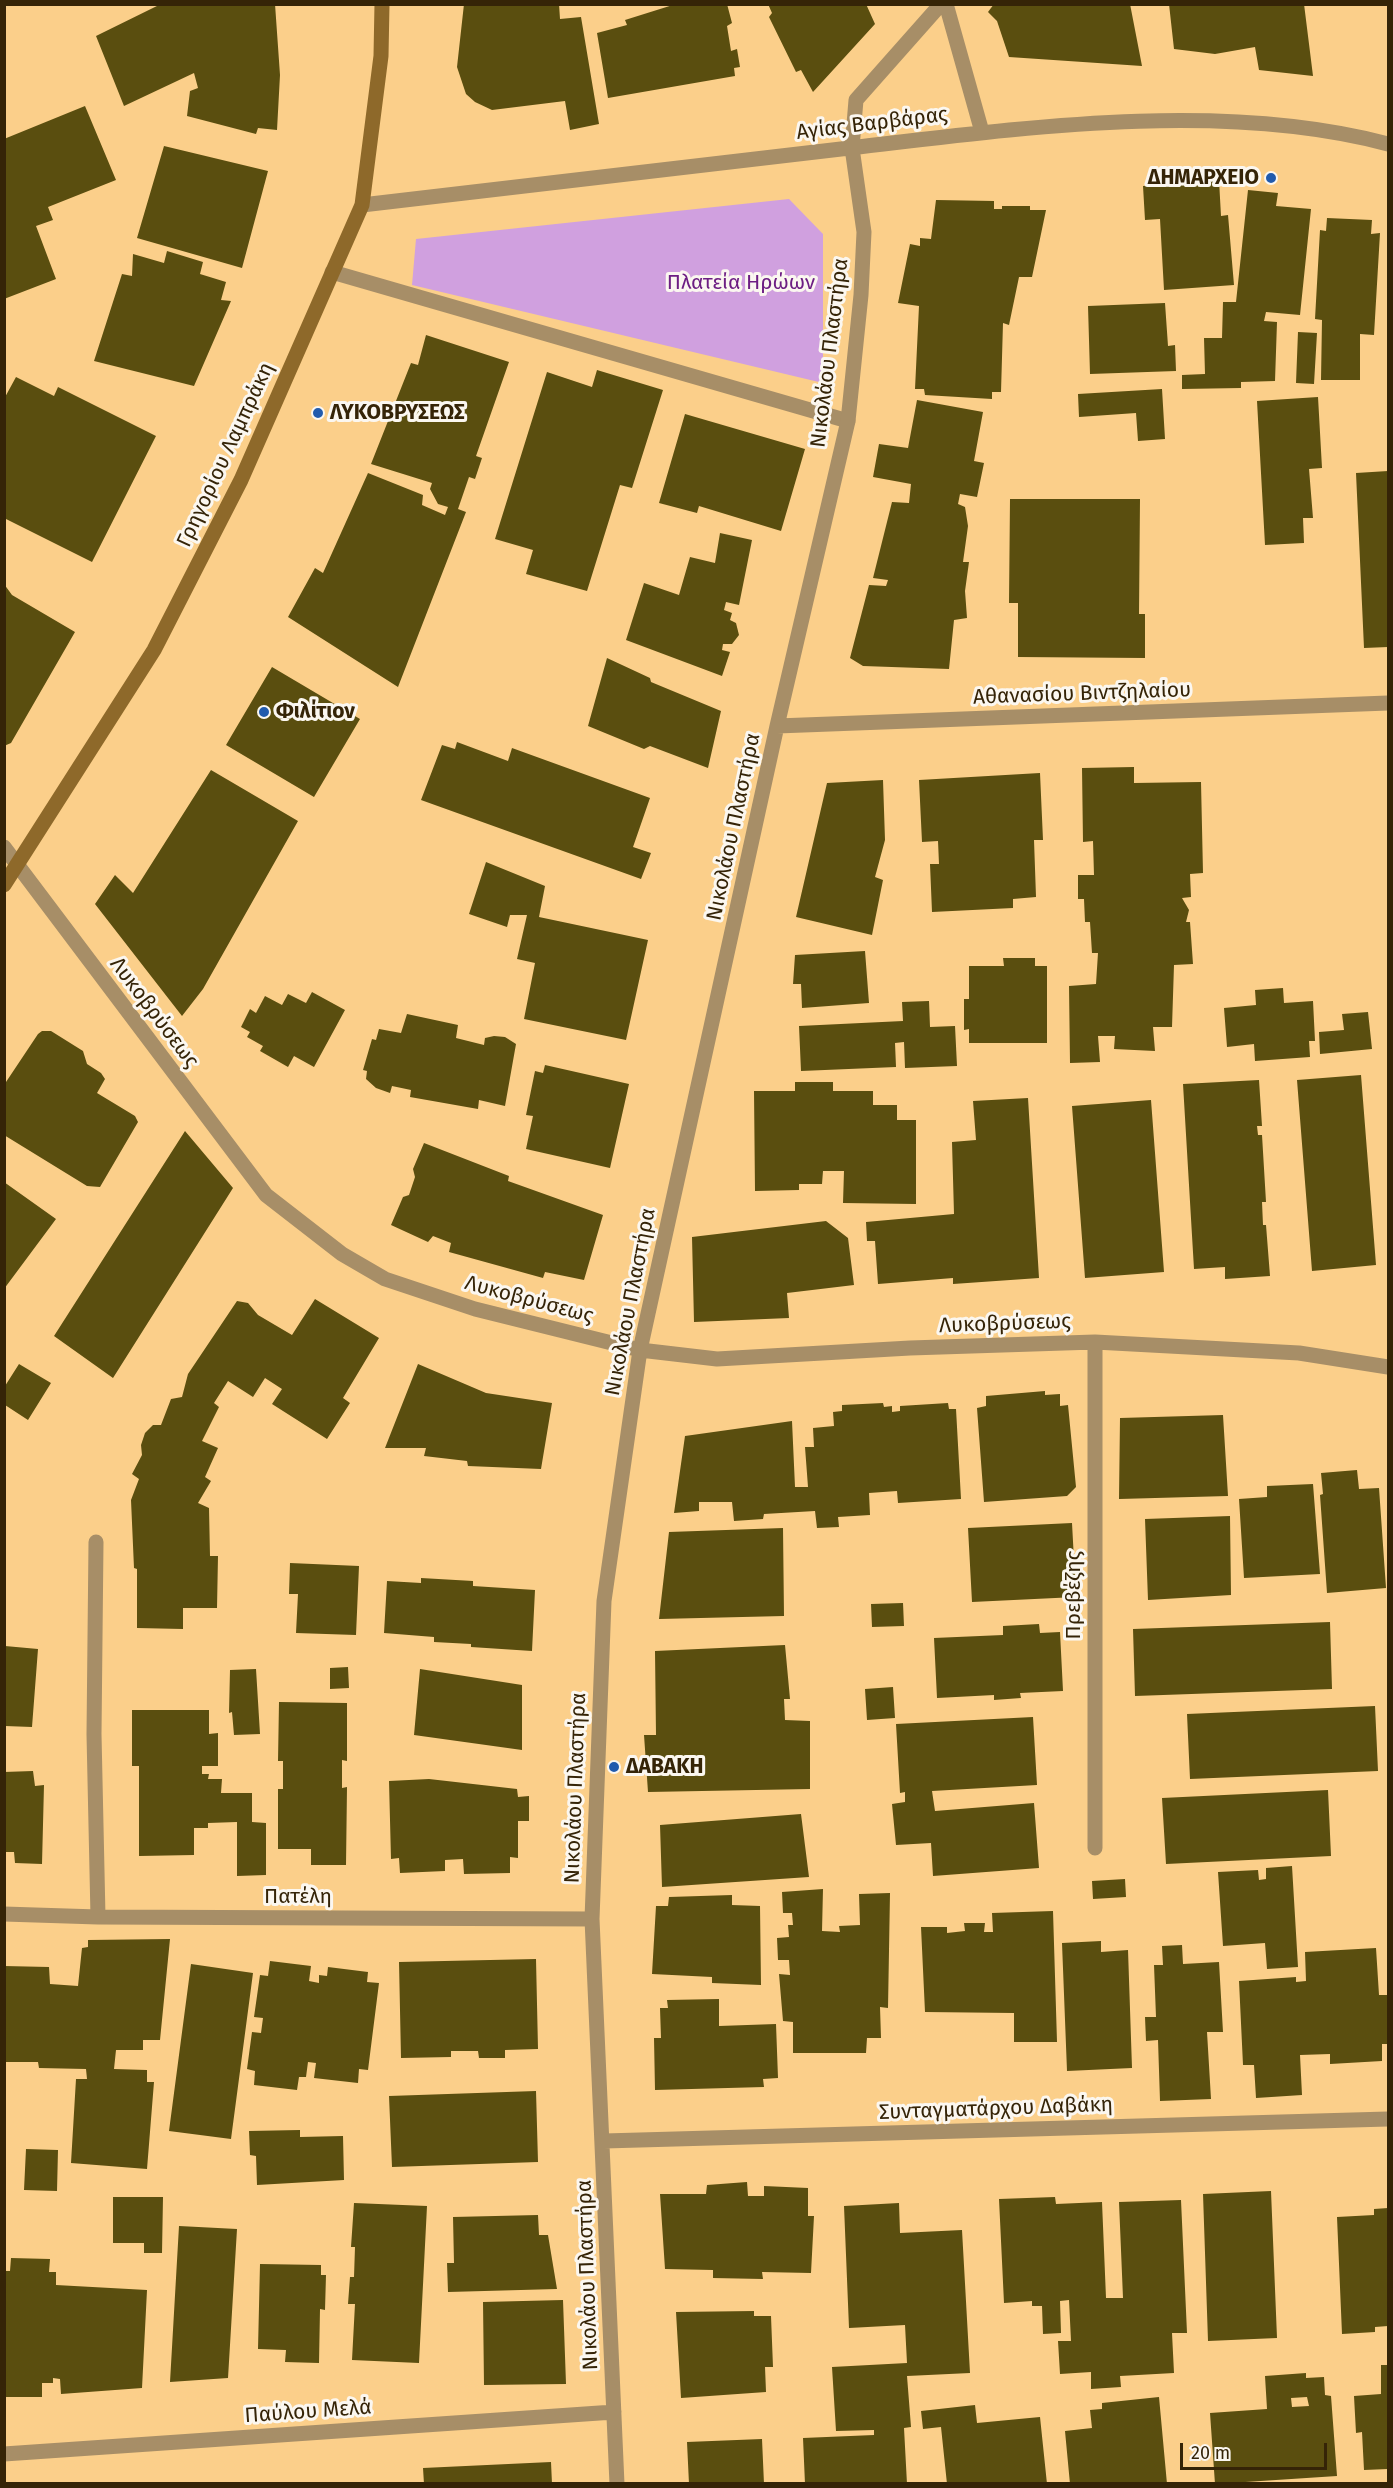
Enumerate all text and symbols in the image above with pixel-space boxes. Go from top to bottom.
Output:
street label: Αγίας Βαρβάρας [795,102,949,146]
place label: ΔΗΜΑΡΧΕΙΟ [1148,165,1259,191]
marker: ΔΗΜΑΡΧΕΙΟ [1264,171,1278,185]
street label: Νικολάου Πλαστήρα [806,257,854,449]
park label: Πλατεία Ηρώων [667,270,815,296]
street label: Γρηγορίου Λαμπράκη [172,359,280,551]
place label: ΛΥΚΟΒΡΥΣΕΩΣ [330,400,464,426]
marker: ΛΥΚΟΒΡΥΣΕΩΣ [311,406,325,420]
street label: Αθανασίου Βιντζηλαίου [973,678,1191,710]
place label: Φιλίτιον [276,699,355,725]
marker: Φιλίτιον [257,705,271,719]
street label: Νικολάου Πλαστήρα [702,731,766,923]
street label: Λυκοβρύσεως [104,953,204,1073]
street label: Νικολάου Πλαστήρα [600,1206,662,1398]
street label: Λυκοβρύσεως [462,1271,596,1329]
street label: Λυκοβρύσεως [939,1309,1071,1339]
street label: Πρεβέζης [1061,1551,1087,1639]
street label: Νικολάου Πλαστήρα [560,1692,592,1884]
place label: ΔΑΒΑΚΗ [626,1754,703,1780]
marker: ΔΑΒΑΚΗ [607,1760,621,1774]
street label: Πατέλη [264,1884,332,1910]
street label: Συνταγματάρχου Δαβάκη [879,2092,1113,2126]
street label: Νικολάου Πλαστήρα [572,2179,604,2371]
street label: Παύλου Μελά [244,2395,372,2429]
scale bar [1183,2431,1330,2469]
text: 20 m [1191,2442,1230,2464]

